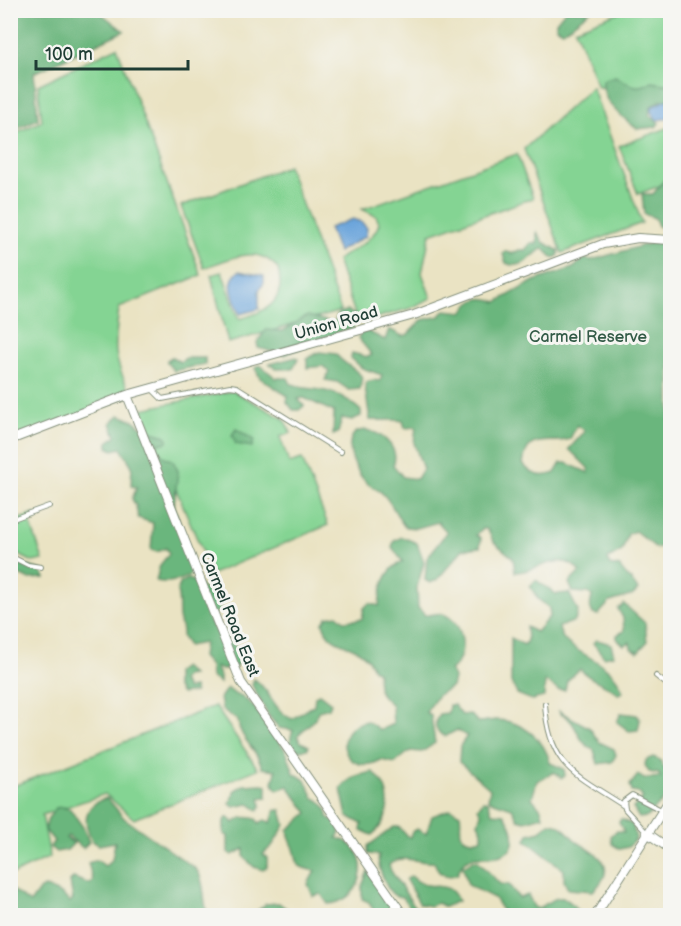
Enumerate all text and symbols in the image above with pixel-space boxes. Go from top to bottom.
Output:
scale bar [36,33,188,71]
text: 100 m [45,44,93,65]
street label: Union Road [293,303,380,344]
park label: Carmel Reserve [529,328,647,347]
street label: Carmel Road East [196,550,263,680]

